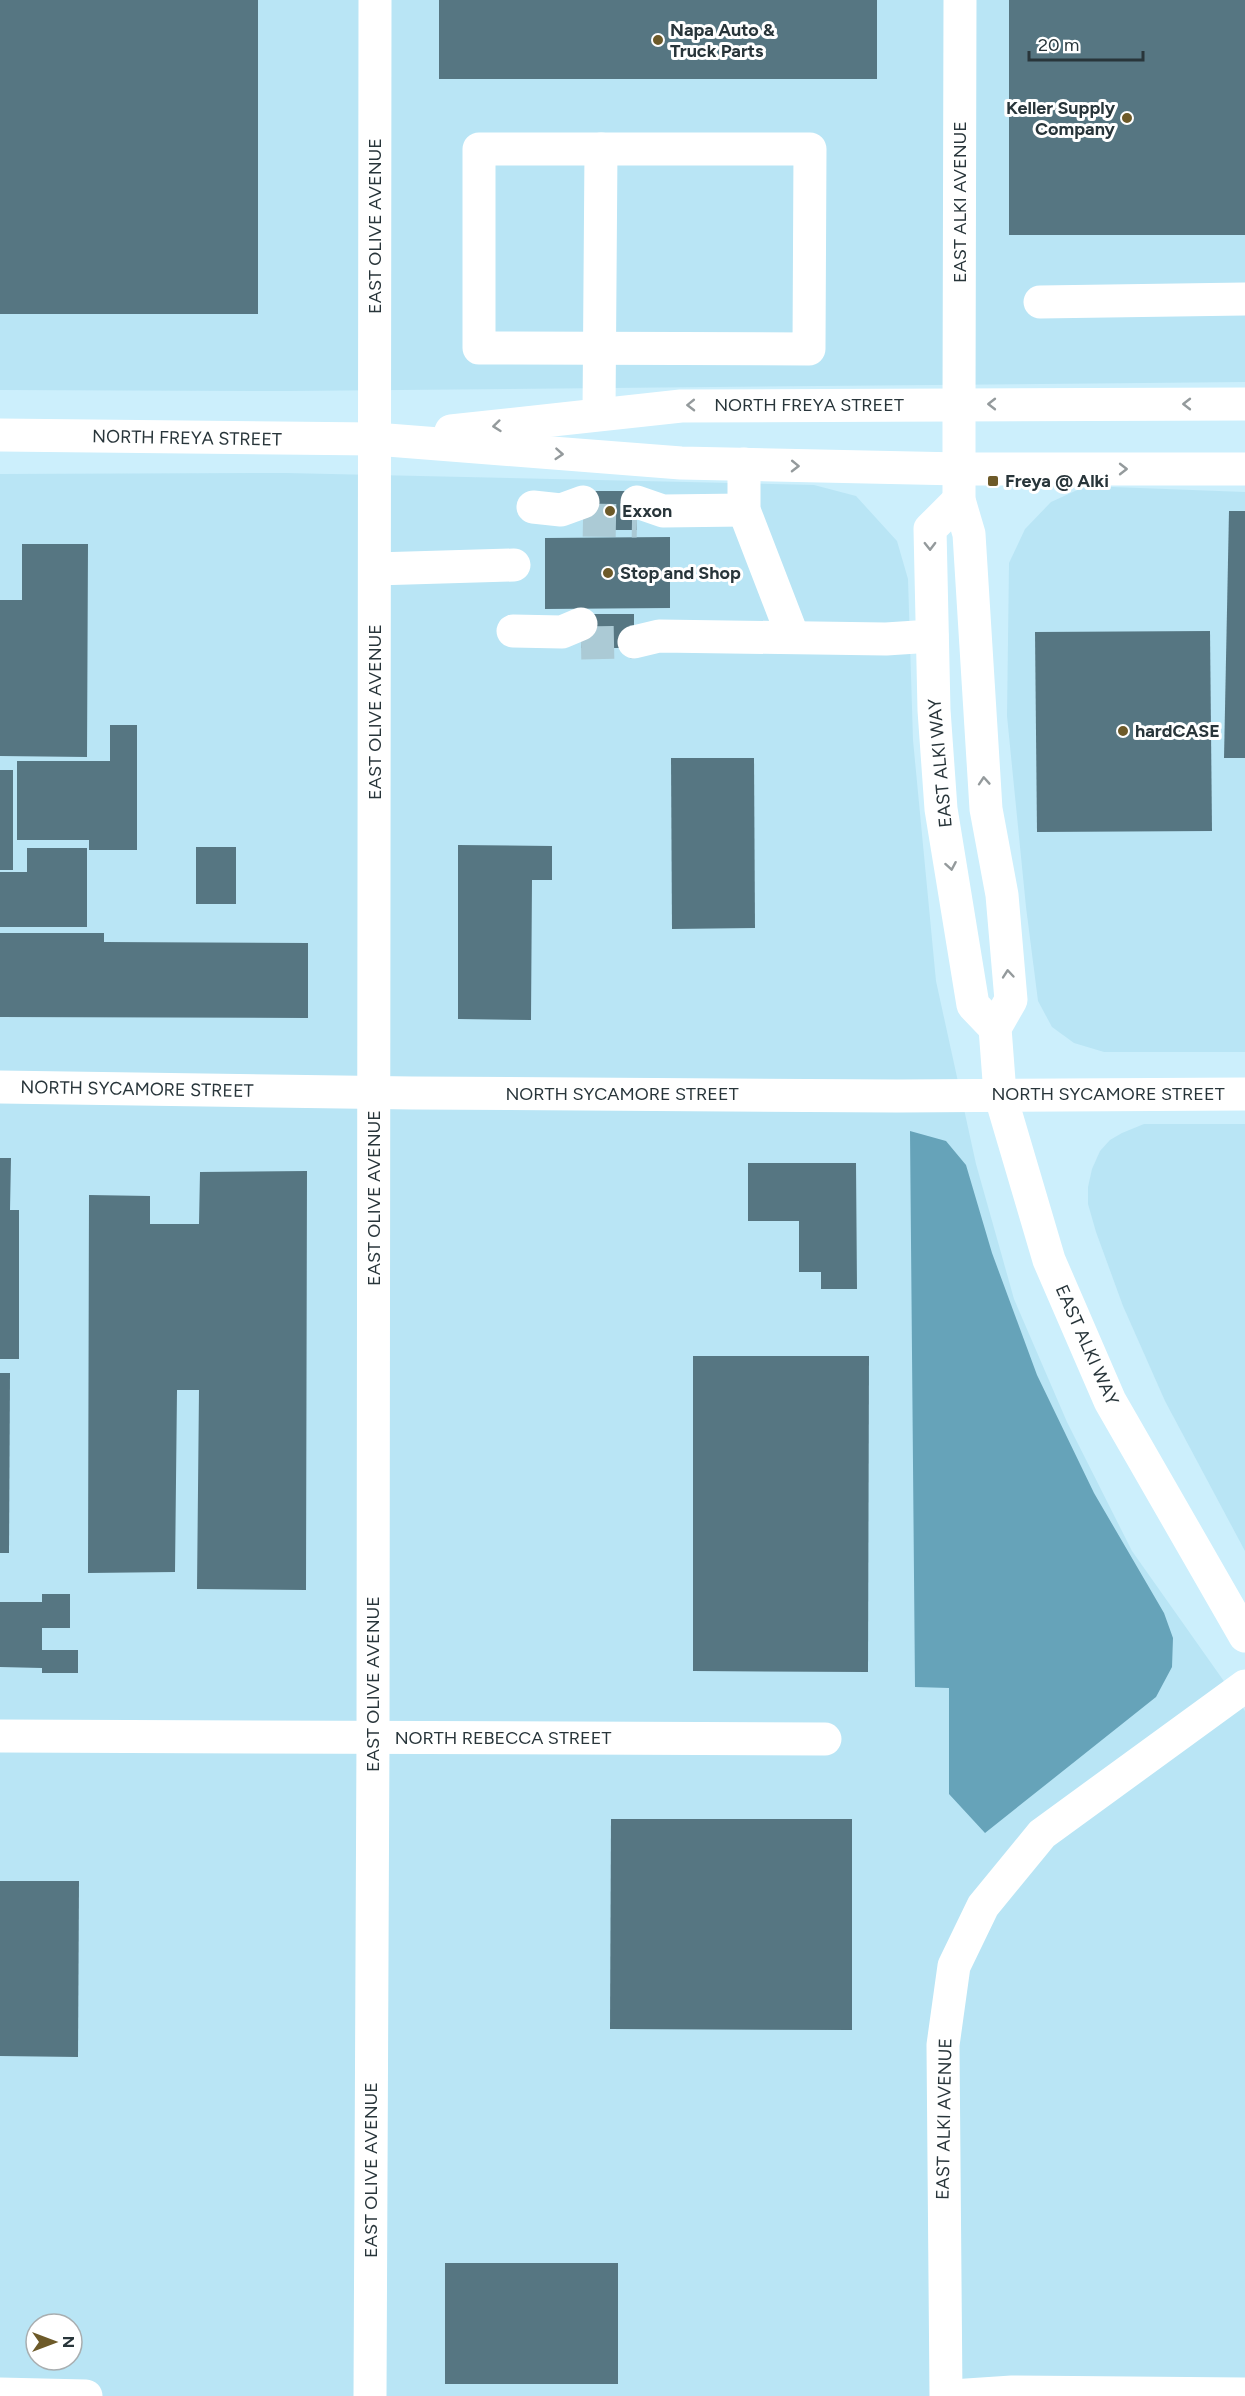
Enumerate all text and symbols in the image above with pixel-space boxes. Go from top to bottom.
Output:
place label: Napa Auto & Truck Parts [670,19,775,62]
scale bar [1029,24,1143,62]
marker: Napa Auto & Truck Parts [651,33,665,47]
text: 20 m [1038,34,1079,56]
place label: Keller Supply Company [1006,97,1116,140]
marker: Keller Supply Company [1120,111,1134,125]
street label: EAST ALKI AVENUE [949,121,971,283]
street label: EAST OLIVE AVENUE [364,138,386,314]
street label: NORTH FREYA STREET [714,394,904,416]
one-way arrow [987,398,996,410]
one-way arrow [1182,398,1191,410]
one-way arrow [686,399,695,412]
one-way arrow [492,419,501,432]
street label: NORTH FREYA STREET [92,425,282,451]
one-way arrow [554,447,563,460]
one-way arrow [791,459,800,472]
one-way arrow [1119,463,1128,475]
place label: Freya @ Alki [1005,470,1109,492]
marker: Freya @ Alki [986,474,1000,488]
place label: Exxon [622,500,672,522]
marker: Exxon [603,504,617,518]
one-way arrow [924,542,936,551]
place label: Stop and Shop [620,562,741,584]
marker: Stop and Shop [601,566,615,580]
street label: EAST OLIVE AVENUE [364,624,386,800]
street label: EAST ALKI WAY [923,697,957,829]
place label: hardCASE [1135,720,1220,742]
marker: hardCASE [1116,724,1130,738]
one-way arrow [978,776,991,785]
one-way arrow [944,861,957,871]
one-way arrow [1002,970,1015,979]
street label: NORTH SYCAMORE STREET [20,1076,254,1102]
street label: NORTH SYCAMORE STREET [505,1083,739,1105]
street label: NORTH SYCAMORE STREET [991,1083,1225,1105]
street label: EAST OLIVE AVENUE [363,1110,385,1286]
street label: EAST ALKI WAY [1051,1281,1123,1409]
street label: EAST OLIVE AVENUE [362,1596,384,1772]
street label: NORTH REBECCA STREET [395,1727,611,1749]
street label: EAST ALKI AVENUE [932,2038,956,2200]
street label: EAST OLIVE AVENUE [360,2082,382,2258]
north arrow [24,2312,84,2372]
text: N [59,2336,78,2348]

